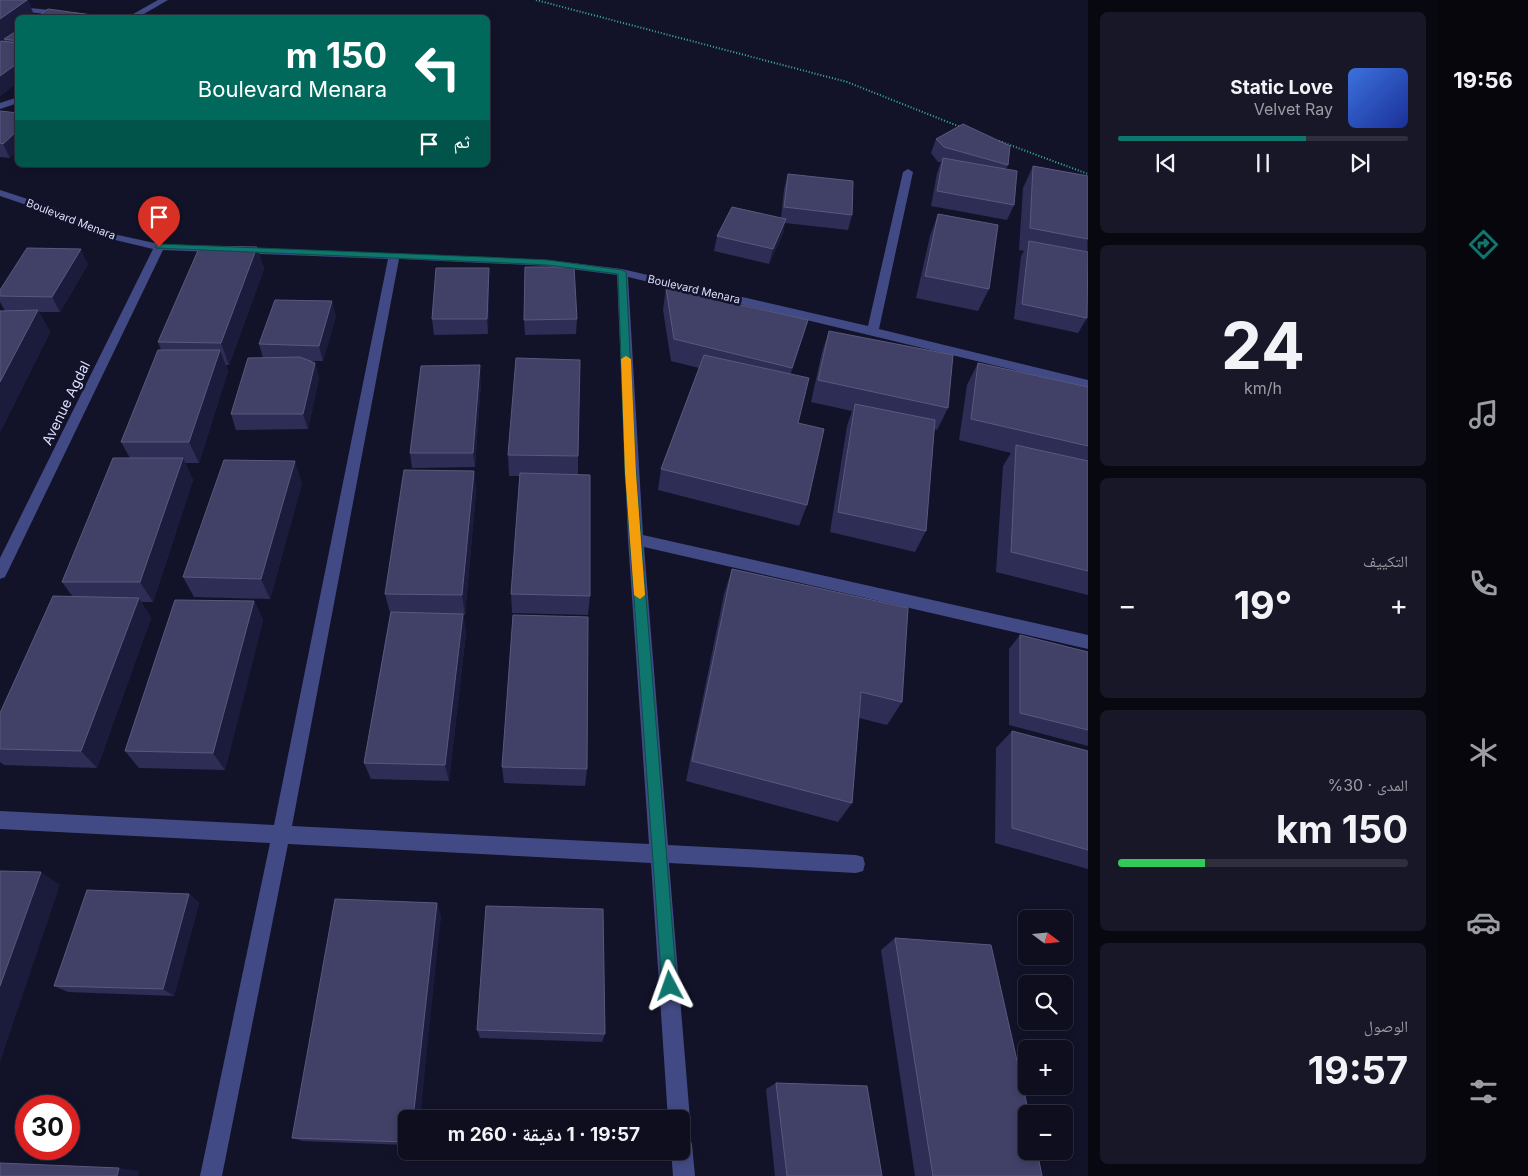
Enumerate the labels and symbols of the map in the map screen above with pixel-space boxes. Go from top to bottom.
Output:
street label: Boulevard Menara [24,196,118,242]
pin [138,196,180,247]
street label: Boulevard Menara [646,272,742,306]
street label: Avenue Agdal [38,358,93,447]
north arrow [1018,910,1072,965]
position arrow [643,959,695,1011]
speed limit sign: 30 [15,1095,80,1160]

